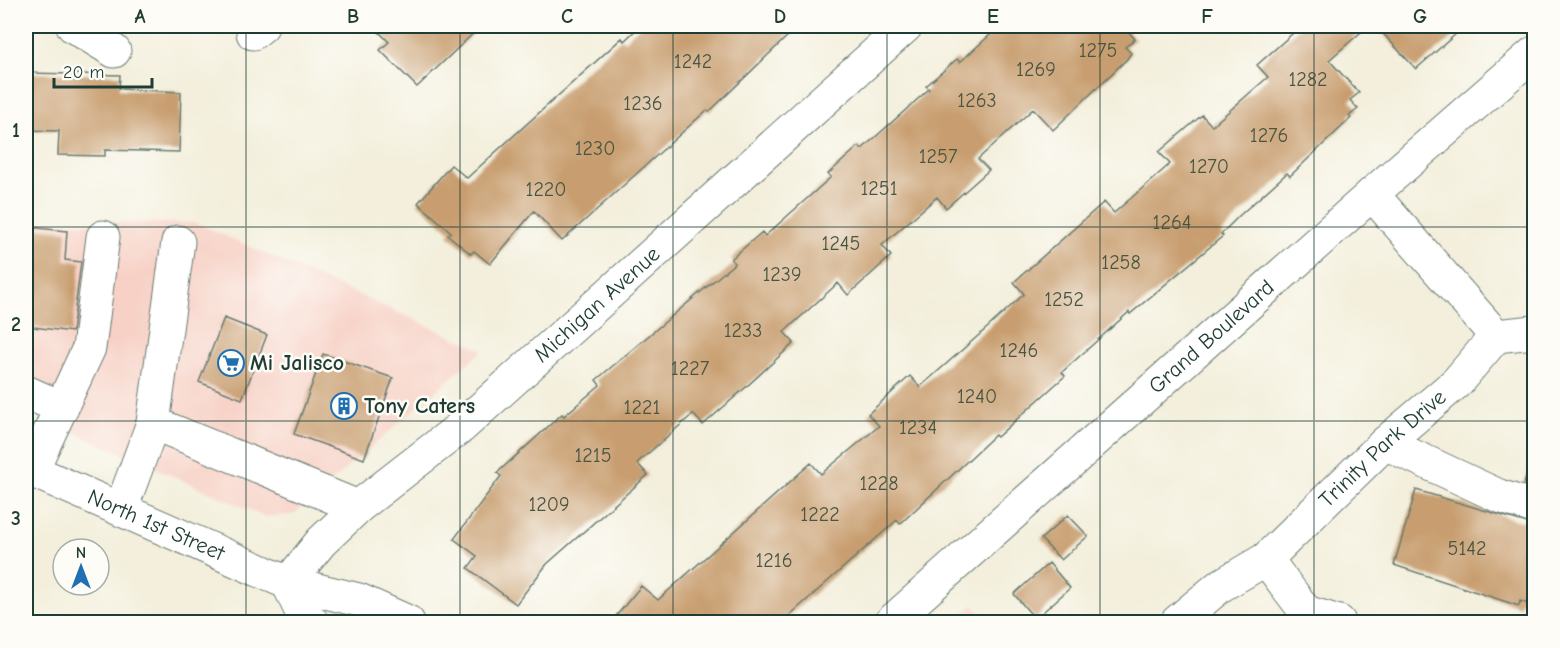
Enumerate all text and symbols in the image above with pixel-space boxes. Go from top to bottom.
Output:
text: A [134,5,146,28]
text: B [347,5,359,28]
text: C [561,5,573,28]
text: D [774,5,786,28]
text: E [987,5,999,28]
text: F [1201,5,1213,28]
text: G [1413,5,1427,28]
house number: 1275 [1079,39,1117,62]
house number: 1242 [674,50,712,73]
scale bar [54,51,152,89]
house number: 1269 [1016,58,1056,81]
text: 20 m [63,62,104,83]
house number: 1282 [1288,68,1328,91]
house number: 1263 [957,89,997,112]
house number: 1236 [623,92,663,115]
text: 1 [12,119,20,142]
house number: 1276 [1250,124,1288,147]
house number: 1230 [575,137,615,160]
house number: 1257 [919,145,958,168]
house number: 1270 [1189,155,1229,178]
house number: 1251 [860,177,898,200]
house number: 1220 [525,178,567,201]
house number: 1264 [1153,211,1191,234]
house number: 1245 [822,232,860,255]
street label: Michigan Avenue [529,241,665,368]
house number: 1258 [1101,251,1141,274]
house number: 1239 [762,263,802,286]
street label: Grand Boulevard [1143,274,1279,399]
house number: 1252 [1044,288,1084,311]
text: 2 [11,313,21,336]
house number: 1233 [724,319,762,342]
house number: 1246 [1000,339,1038,362]
supermarket icon: Mi Jalisco [216,348,246,378]
place label: Mi Jalisco [250,350,344,376]
house number: 1227 [671,357,710,380]
street label: Trinity Park Drive [1314,384,1451,513]
house number: 1240 [957,385,997,408]
building icon: Tony Caters [329,391,359,421]
place label: Tony Caters [364,393,475,419]
house number: 1221 [624,396,660,419]
house number: 1234 [899,416,937,439]
house number: 1215 [574,444,612,467]
house number: 1228 [859,472,899,495]
street label: North 1st Street [84,484,229,567]
house number: 1209 [528,493,570,516]
house number: 1222 [800,503,840,526]
text: 3 [11,507,21,530]
north arrow [51,537,111,597]
house number: 5142 [1448,537,1486,560]
text: N [76,544,86,562]
house number: 1216 [755,549,793,572]

